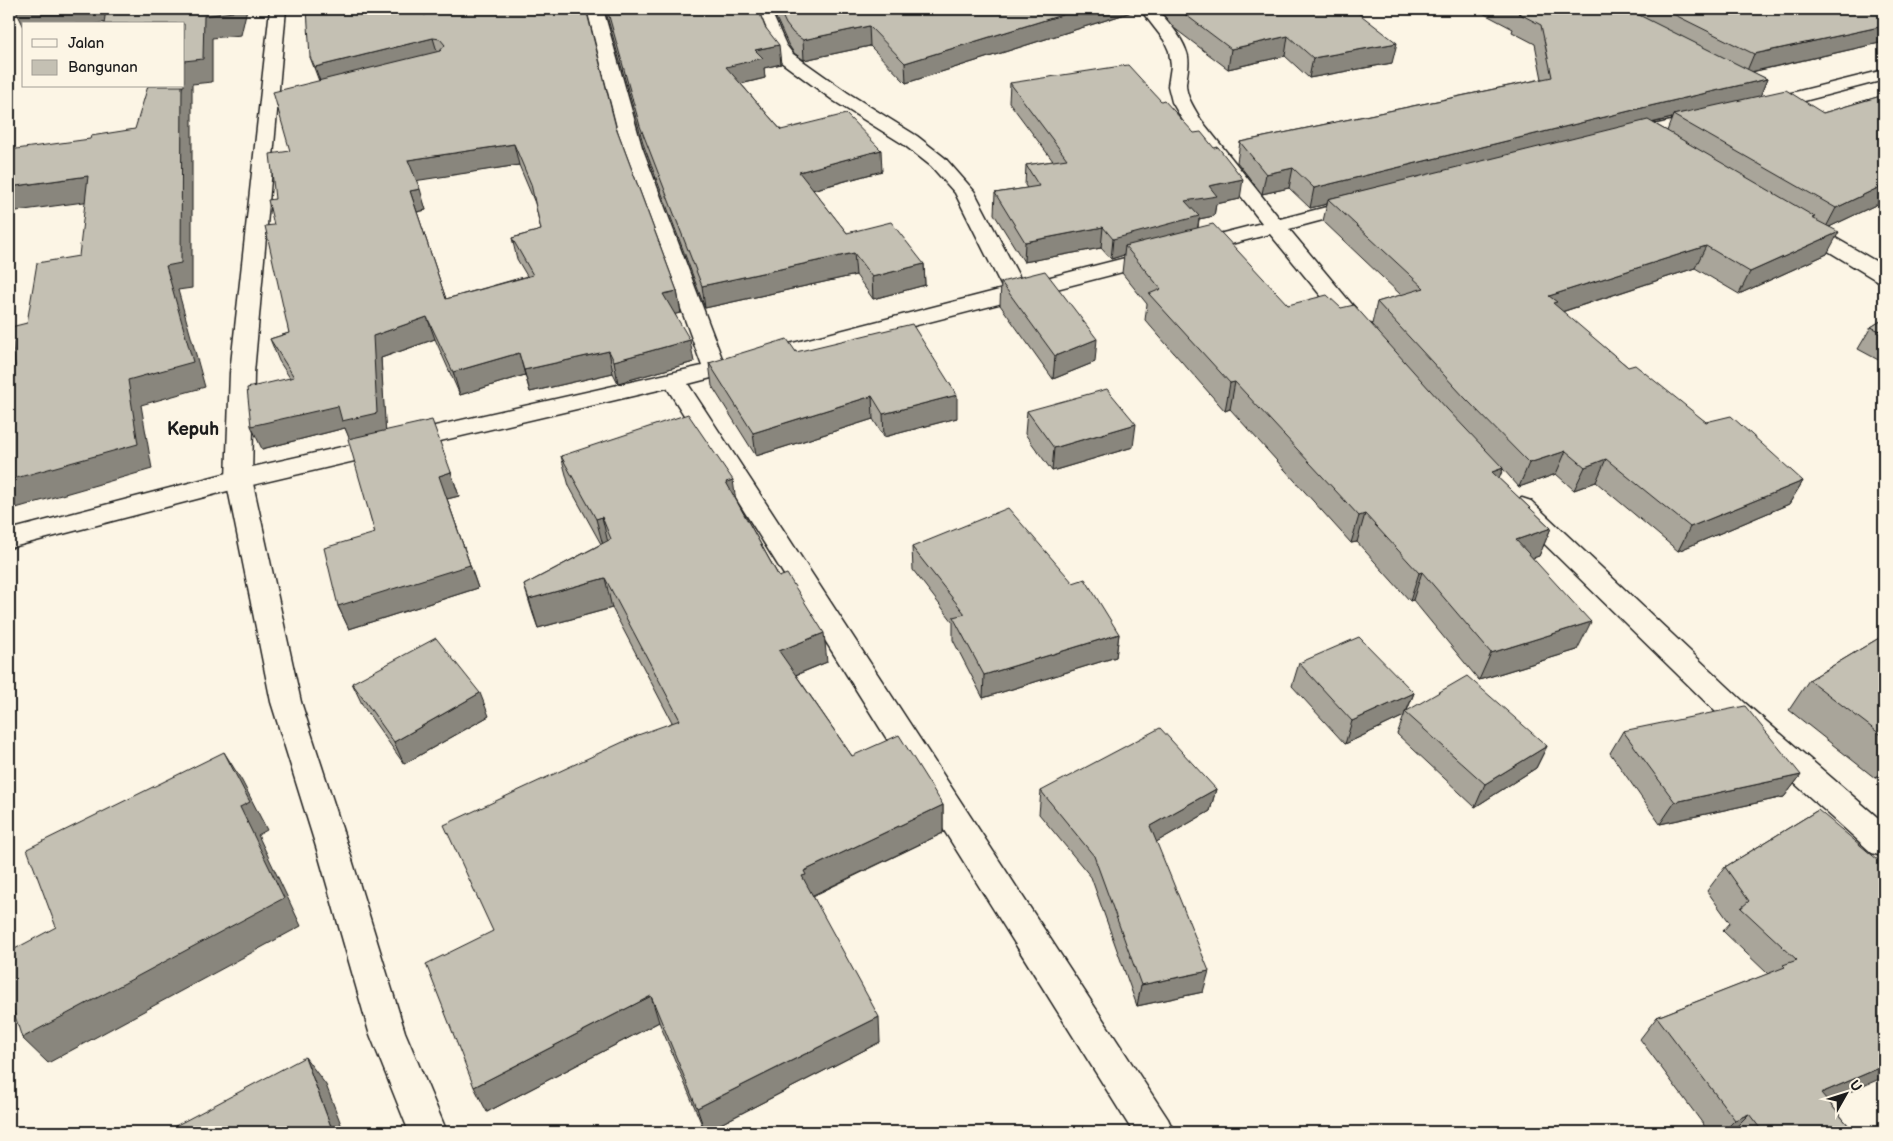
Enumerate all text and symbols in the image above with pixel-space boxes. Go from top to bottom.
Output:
legend [22,22,185,88]
text: Jalan [68,34,104,53]
text: Bangunan [68,58,138,77]
district label: Kepuh [167,419,219,440]
north arrow [1820,1068,1870,1118]
text: U [1846,1077,1865,1095]

